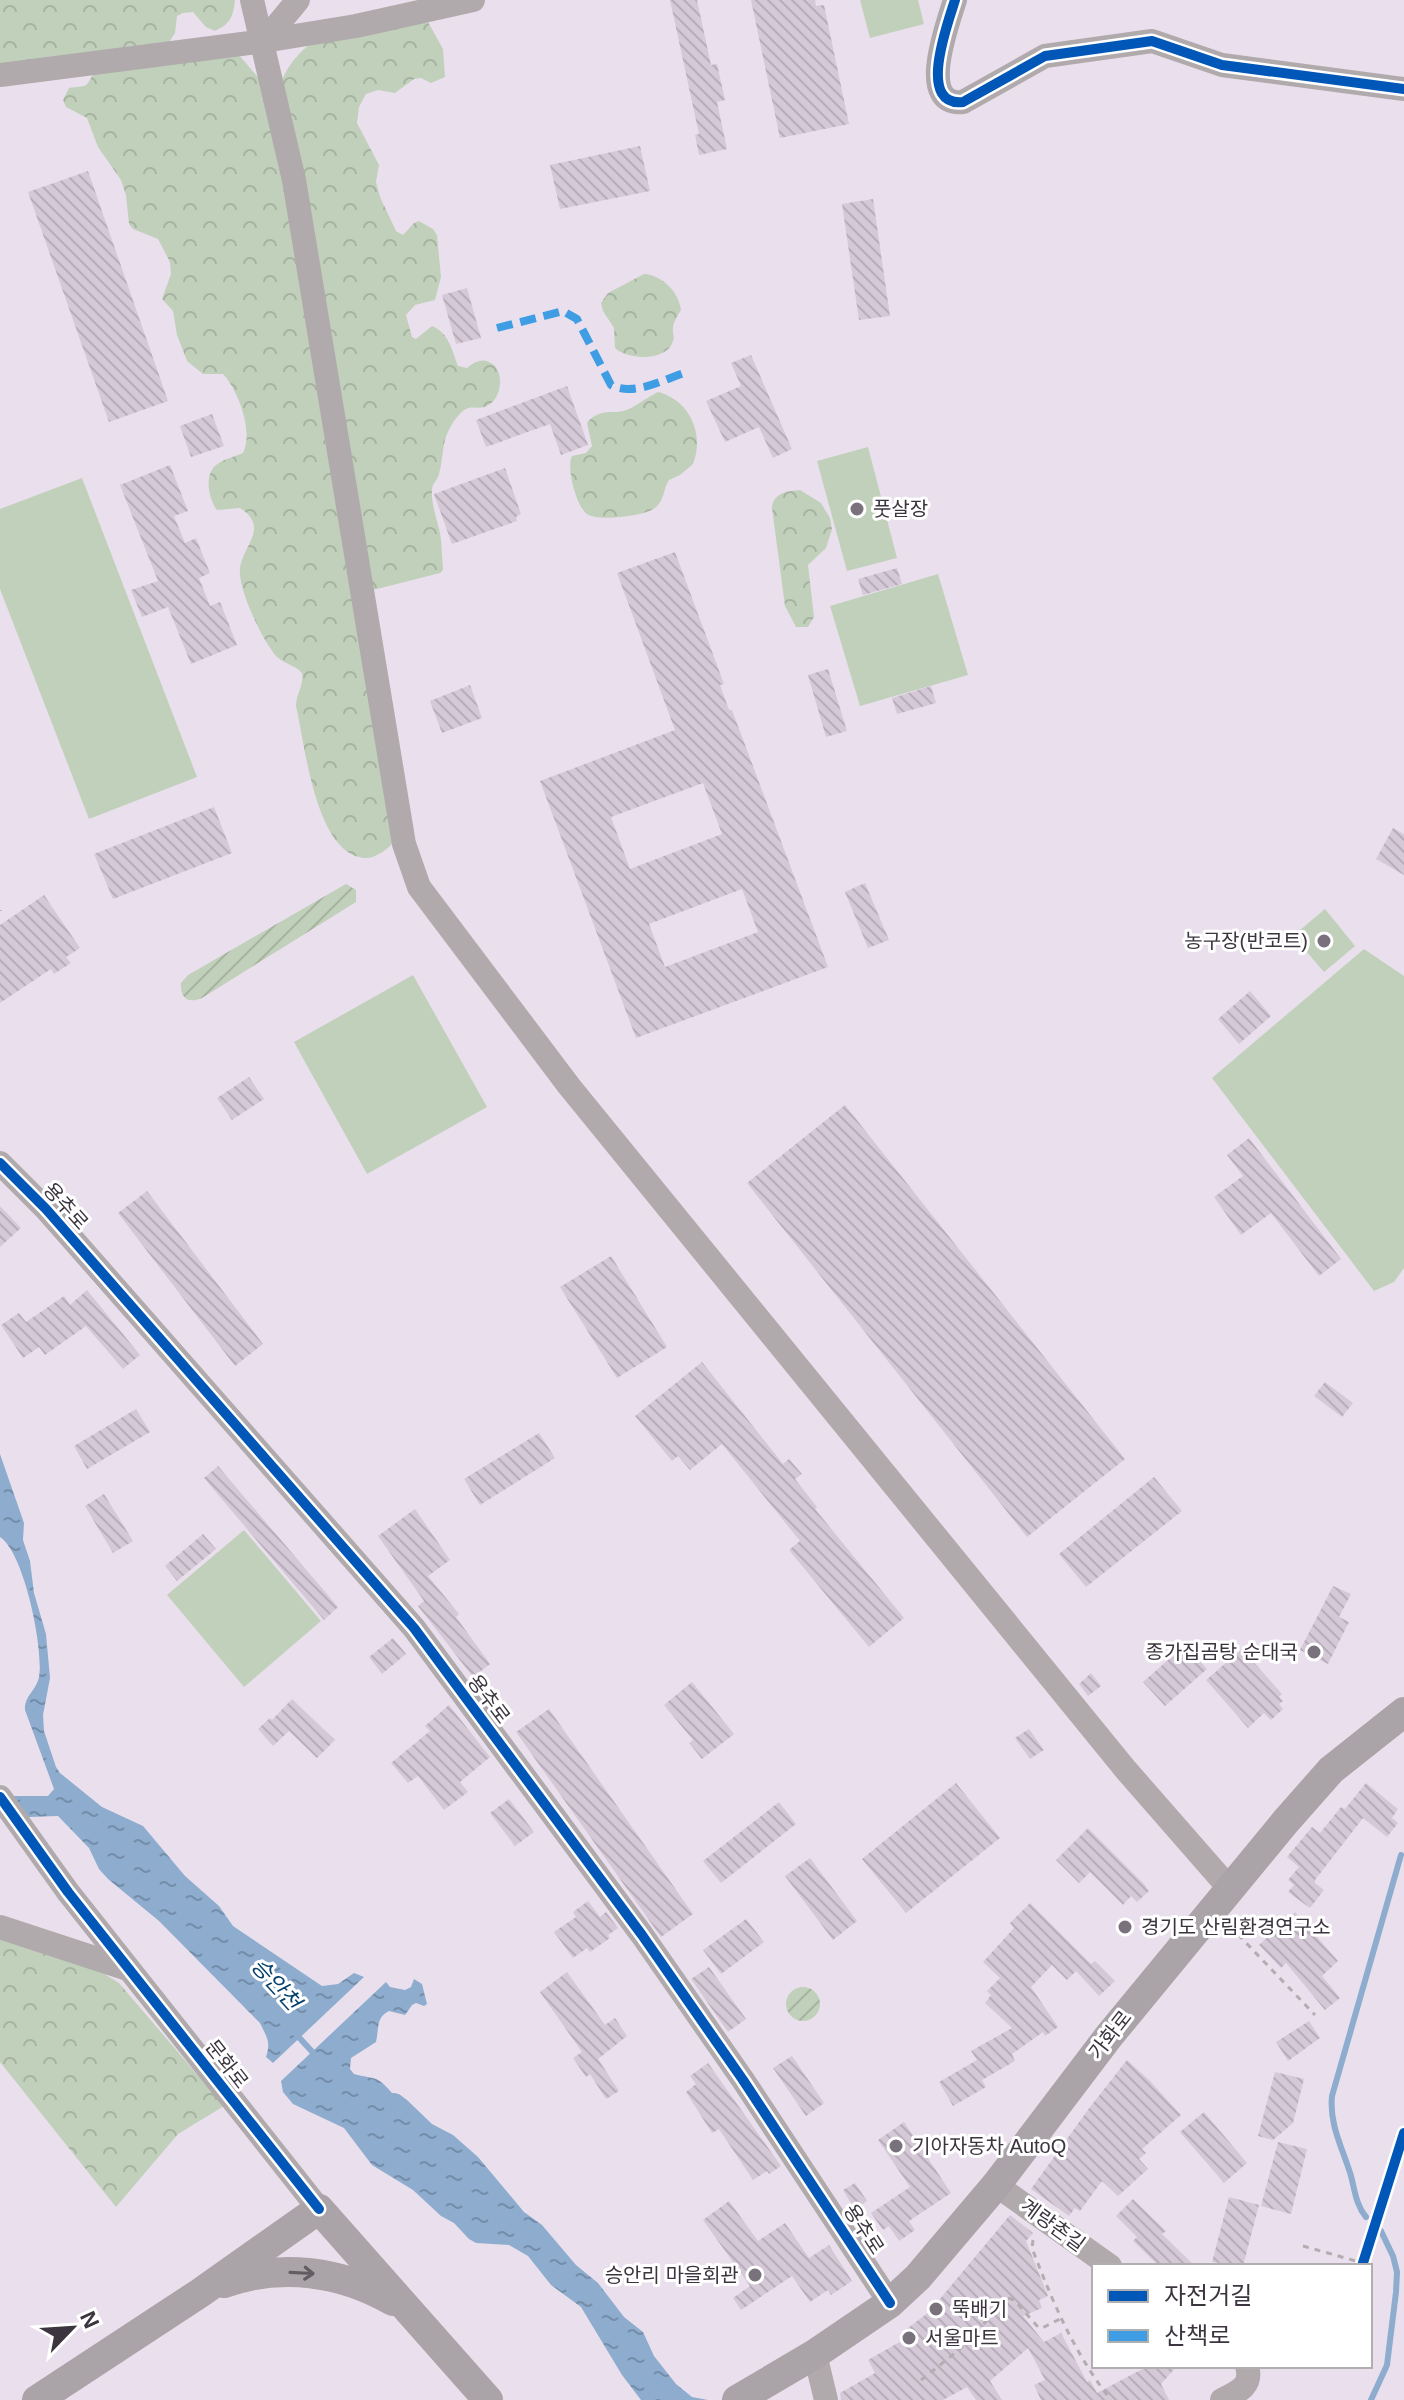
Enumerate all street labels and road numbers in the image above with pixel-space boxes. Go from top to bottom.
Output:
street label: 용추로 [39,1178,93,1234]
street label: 용추로 [464,1670,514,1728]
street label: 가화로 [1084,2006,1136,2064]
street label: 문화로 [201,2035,253,2093]
street label: 계량촌길 [1017,2194,1089,2256]
street label: 용추로 [840,2200,888,2258]

